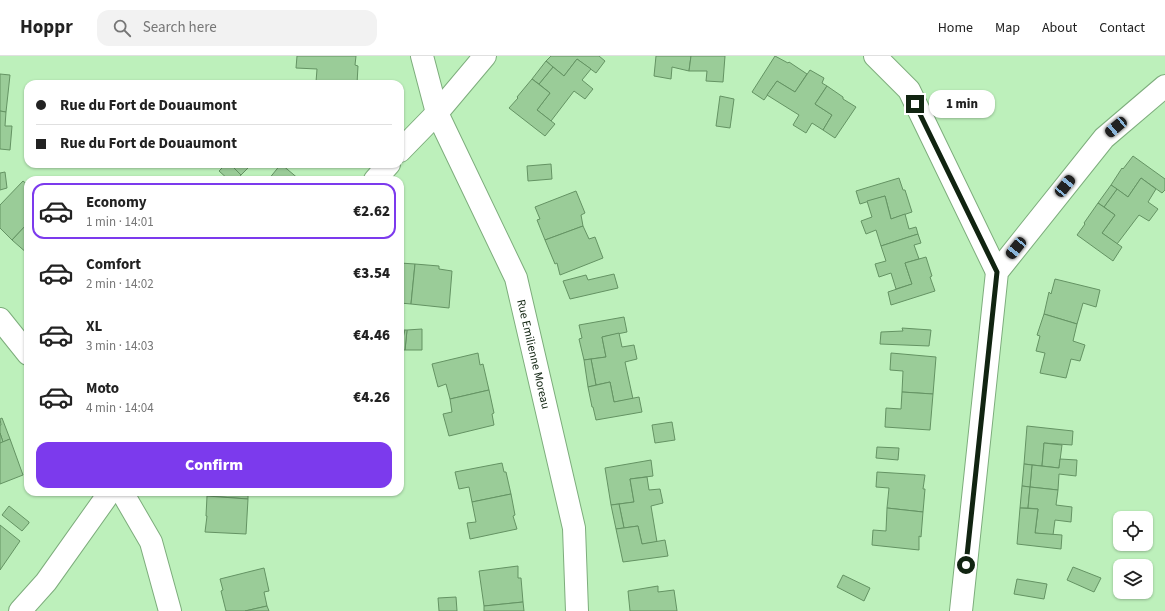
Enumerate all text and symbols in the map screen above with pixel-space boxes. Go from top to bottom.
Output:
search box [97,10,377,46]
text: Hoppr [20,14,73,41]
icon: search [111,17,133,39]
text: Search here [143,17,217,38]
text: Home [938,18,973,38]
text: Map [995,18,1020,38]
text: About [1042,18,1077,38]
text: Contact [1099,18,1145,38]
callout: 1 min [929,90,995,118]
text: Rue du Fort de Douaumont [60,95,237,116]
route end [906,95,924,113]
text: 1 min [946,95,978,113]
car [1103,115,1129,139]
text: Rue du Fort de Douaumont [60,133,237,154]
car [1053,173,1077,199]
text: Economy [86,192,147,213]
icon: car [38,193,74,229]
text: €2.62 [353,201,390,222]
text: 1 min · 14:01 [86,213,154,231]
car [1004,235,1028,261]
text: Comfort [86,254,141,275]
icon: car [38,255,74,291]
text: €3.54 [353,263,390,284]
text: 2 min · 14:02 [86,275,154,293]
street label: Rue Emilienne Moreau [513,298,555,411]
text: XL [86,316,102,337]
icon: car [38,317,74,353]
text: €4.46 [353,325,390,346]
text: 3 min · 14:03 [86,337,154,355]
text: Moto [86,378,119,399]
icon: car [38,379,74,415]
text: €4.26 [353,387,390,408]
text: 4 min · 14:04 [86,399,154,417]
button: Confirm [36,442,392,488]
map controls [1113,511,1153,599]
button: locate [1113,511,1153,551]
route start [957,556,975,574]
button: layers [1113,559,1153,599]

